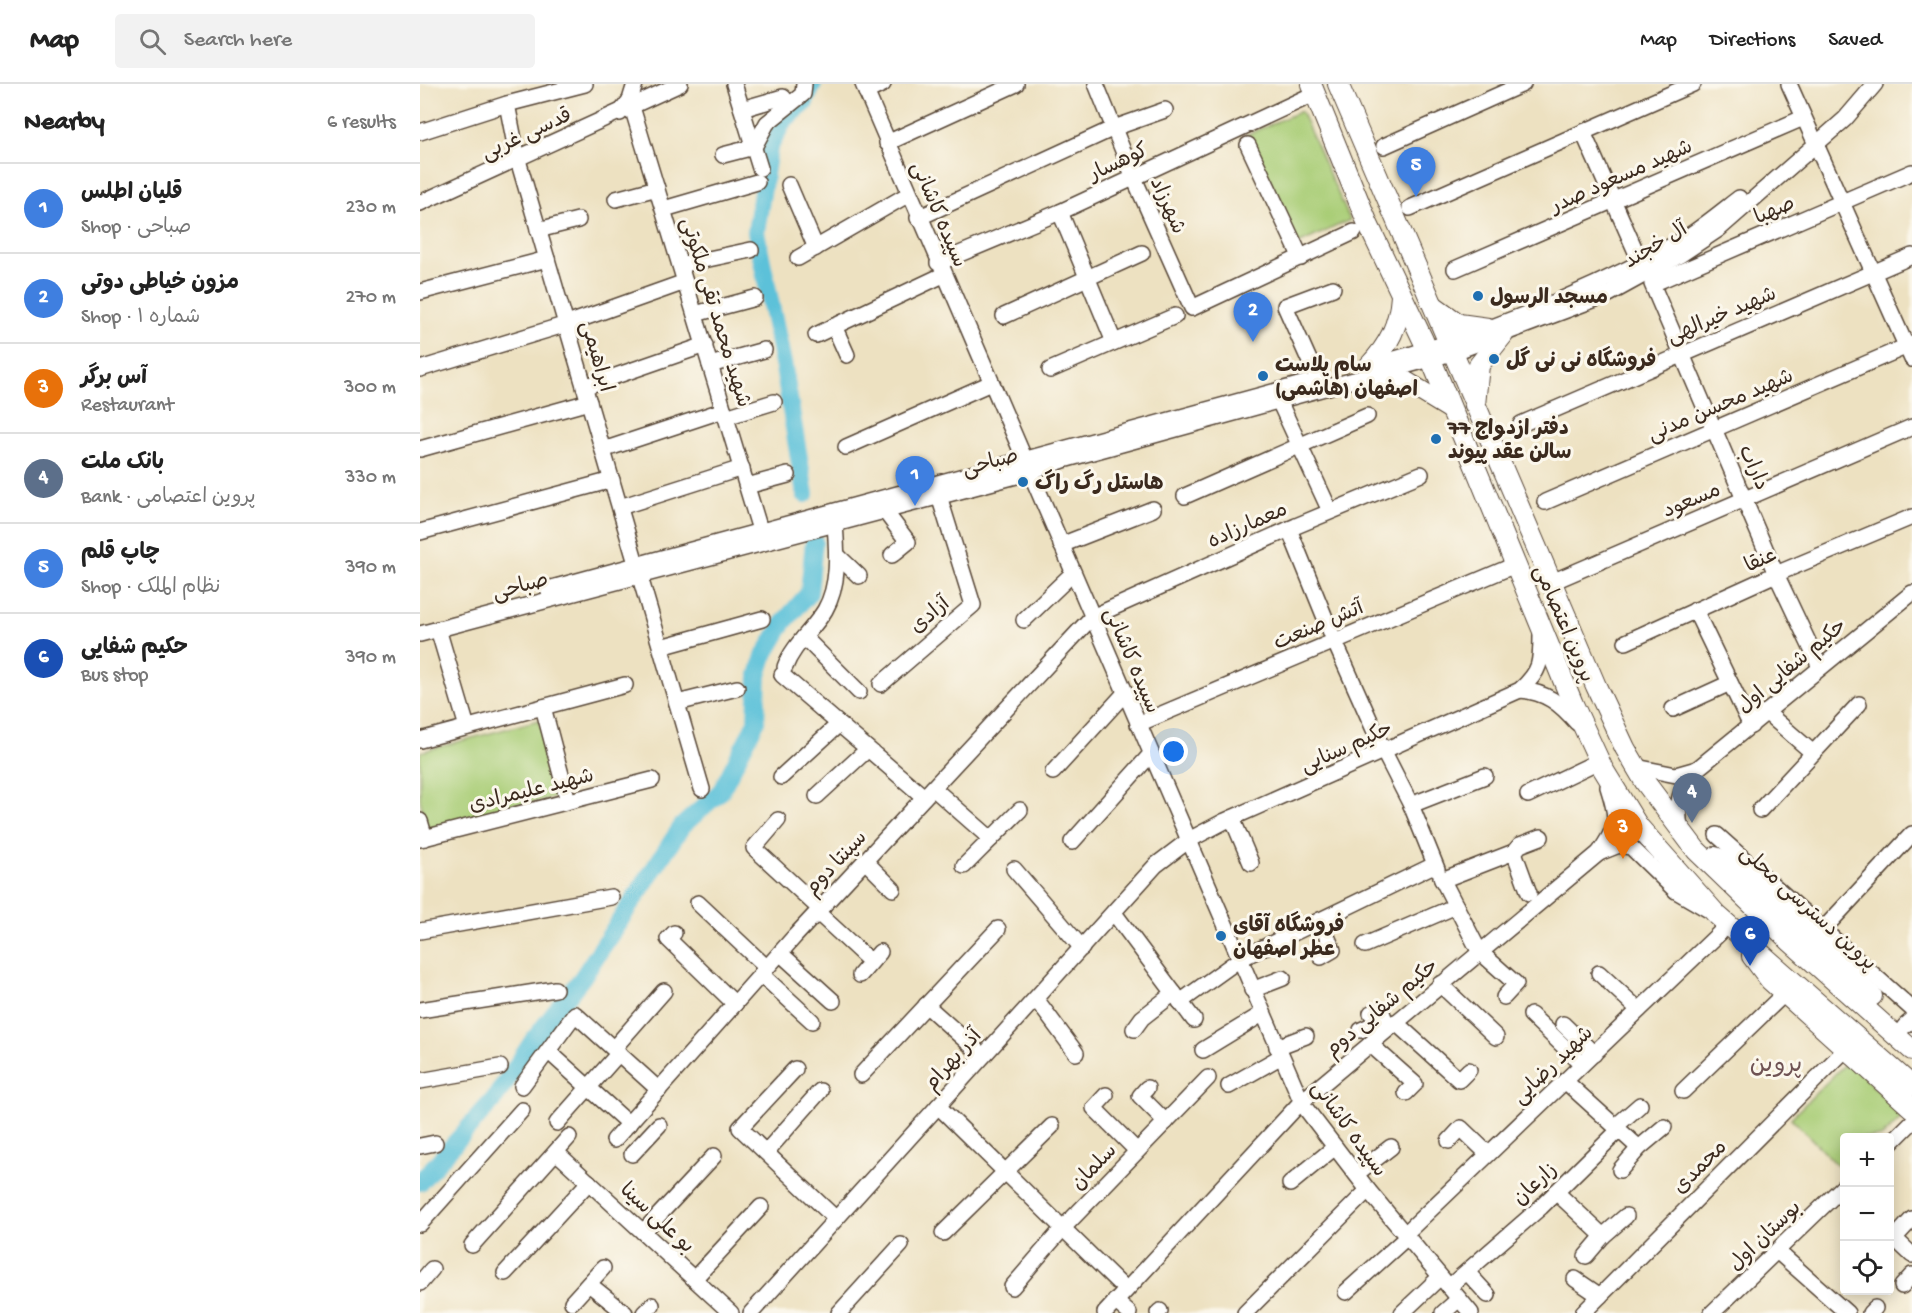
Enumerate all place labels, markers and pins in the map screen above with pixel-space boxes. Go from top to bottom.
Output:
pin: 5 [1396,147,1436,197]
place label: مسجد الرسول [1490,287,1608,312]
marker: مسجد الرسول [1471,289,1485,303]
pin: 2 [1234,292,1272,342]
place label: فروشگاه نی نی گل [1506,346,1656,375]
marker: فروشگاه نی نی گل [1487,352,1501,366]
place label: سام پلاست اصفهان (هاشمی) [1275,355,1418,404]
marker: سام پلاست اصفهان (هاشمی) [1256,369,1270,383]
place label: دفتر ازدواج 77 سالن عقد پیوند [1447,415,1571,467]
marker: دفتر ازدواج 77 سالن عقد پیوند [1429,432,1443,446]
pin: 1 [896,456,934,506]
place label: هاستل رگ راگ [1035,469,1164,498]
marker: هاستل رگ راگ [1016,475,1030,489]
pin: 4 [1672,774,1712,823]
pin: 3 [1604,810,1642,859]
place label: فروشگاه آقای عطر اصفهان [1233,911,1344,964]
pin: 6 [1730,916,1770,966]
marker: فروشگاه آقای عطر اصفهان [1214,929,1228,943]

